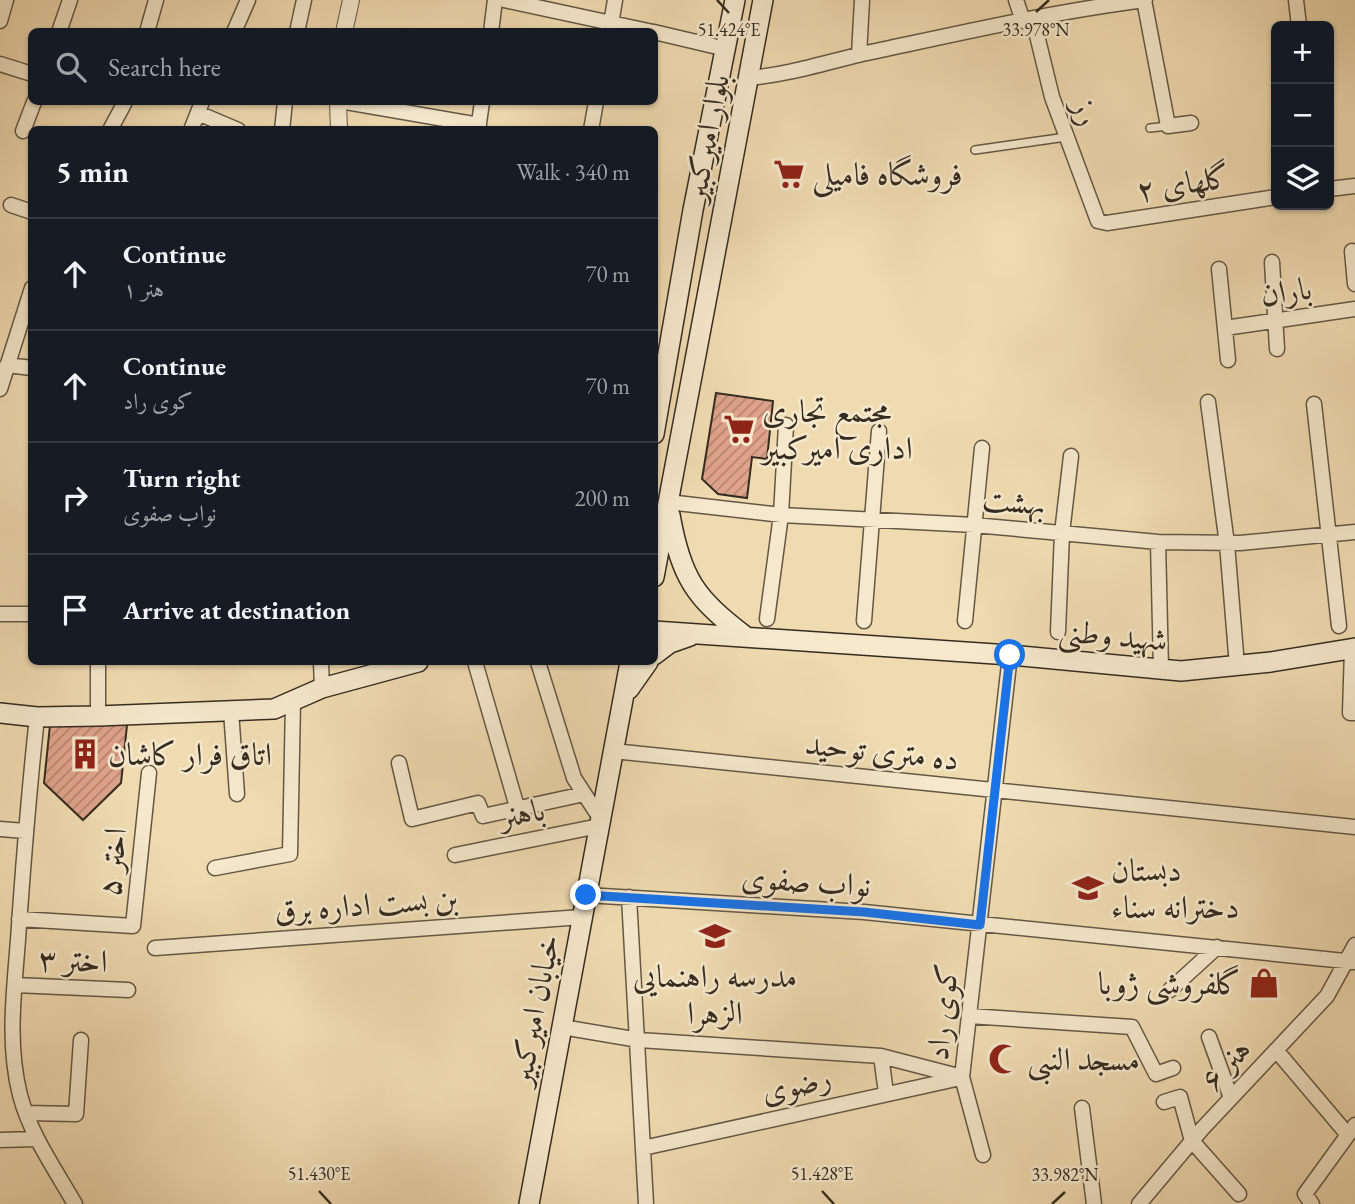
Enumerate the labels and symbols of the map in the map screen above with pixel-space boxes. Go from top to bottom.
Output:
text: 51.424°E [698,18,760,41]
text: 33.978°N [1003,18,1070,41]
street label: بلوار امیرکبیر [672,71,739,208]
street label: رز [1062,90,1111,131]
place label: فروشگاه فامیلی [812,153,963,198]
street label: گلهای ۲ [1133,155,1233,211]
supermarket icon: فروشگاه فامیلی [772,157,806,191]
street label: باران [1258,267,1314,315]
place label: مجتمع تجاری اداری امیرکبیر [759,390,913,469]
supermarket icon: مجتمع تجاری اداری امیرکبیر [722,412,756,446]
street label: بهشت [981,477,1047,525]
street label: شهید وطنی [1057,609,1169,663]
route start [994,639,1025,670]
street label: ده متری توحید [803,722,961,780]
place label: اتاق فرار کاشان [108,733,272,775]
building icon: اتاق فرار کاشان [68,737,102,771]
street label: باهنر [493,788,548,839]
street label: اختر ۵ [88,825,136,899]
place label: دبستان دخترانه سناء [1111,849,1239,928]
street label: نواب صفوی [740,856,872,906]
school or university icon: دبستان دخترانه سناء [1071,871,1105,905]
street label: بن بست اداره برق [273,877,459,931]
route end [570,879,601,910]
school or university icon: مدرسه راهنمایی الزهرا [698,919,732,953]
street label: خیابان امیرکبیر [498,931,569,1092]
street label: اختر ۳ [38,938,108,982]
place label: مدرسه راهنمایی الزهرا [633,955,797,1034]
street label: کوی راد [916,962,968,1062]
place label: گلفروشی ژوبا [1098,962,1241,1006]
shop icon: گلفروشی ژوبا [1247,966,1281,1000]
street label: هنر ۶ [1190,1029,1260,1099]
place label: مسجد النبی [1027,1038,1140,1085]
mosque icon: مسجد النبی [987,1042,1021,1076]
street label: رضوی [757,1056,835,1112]
text: 51.430°E [288,1162,350,1185]
text: 51.428°E [791,1162,853,1185]
text: 33.982°N [1032,1163,1099,1186]

